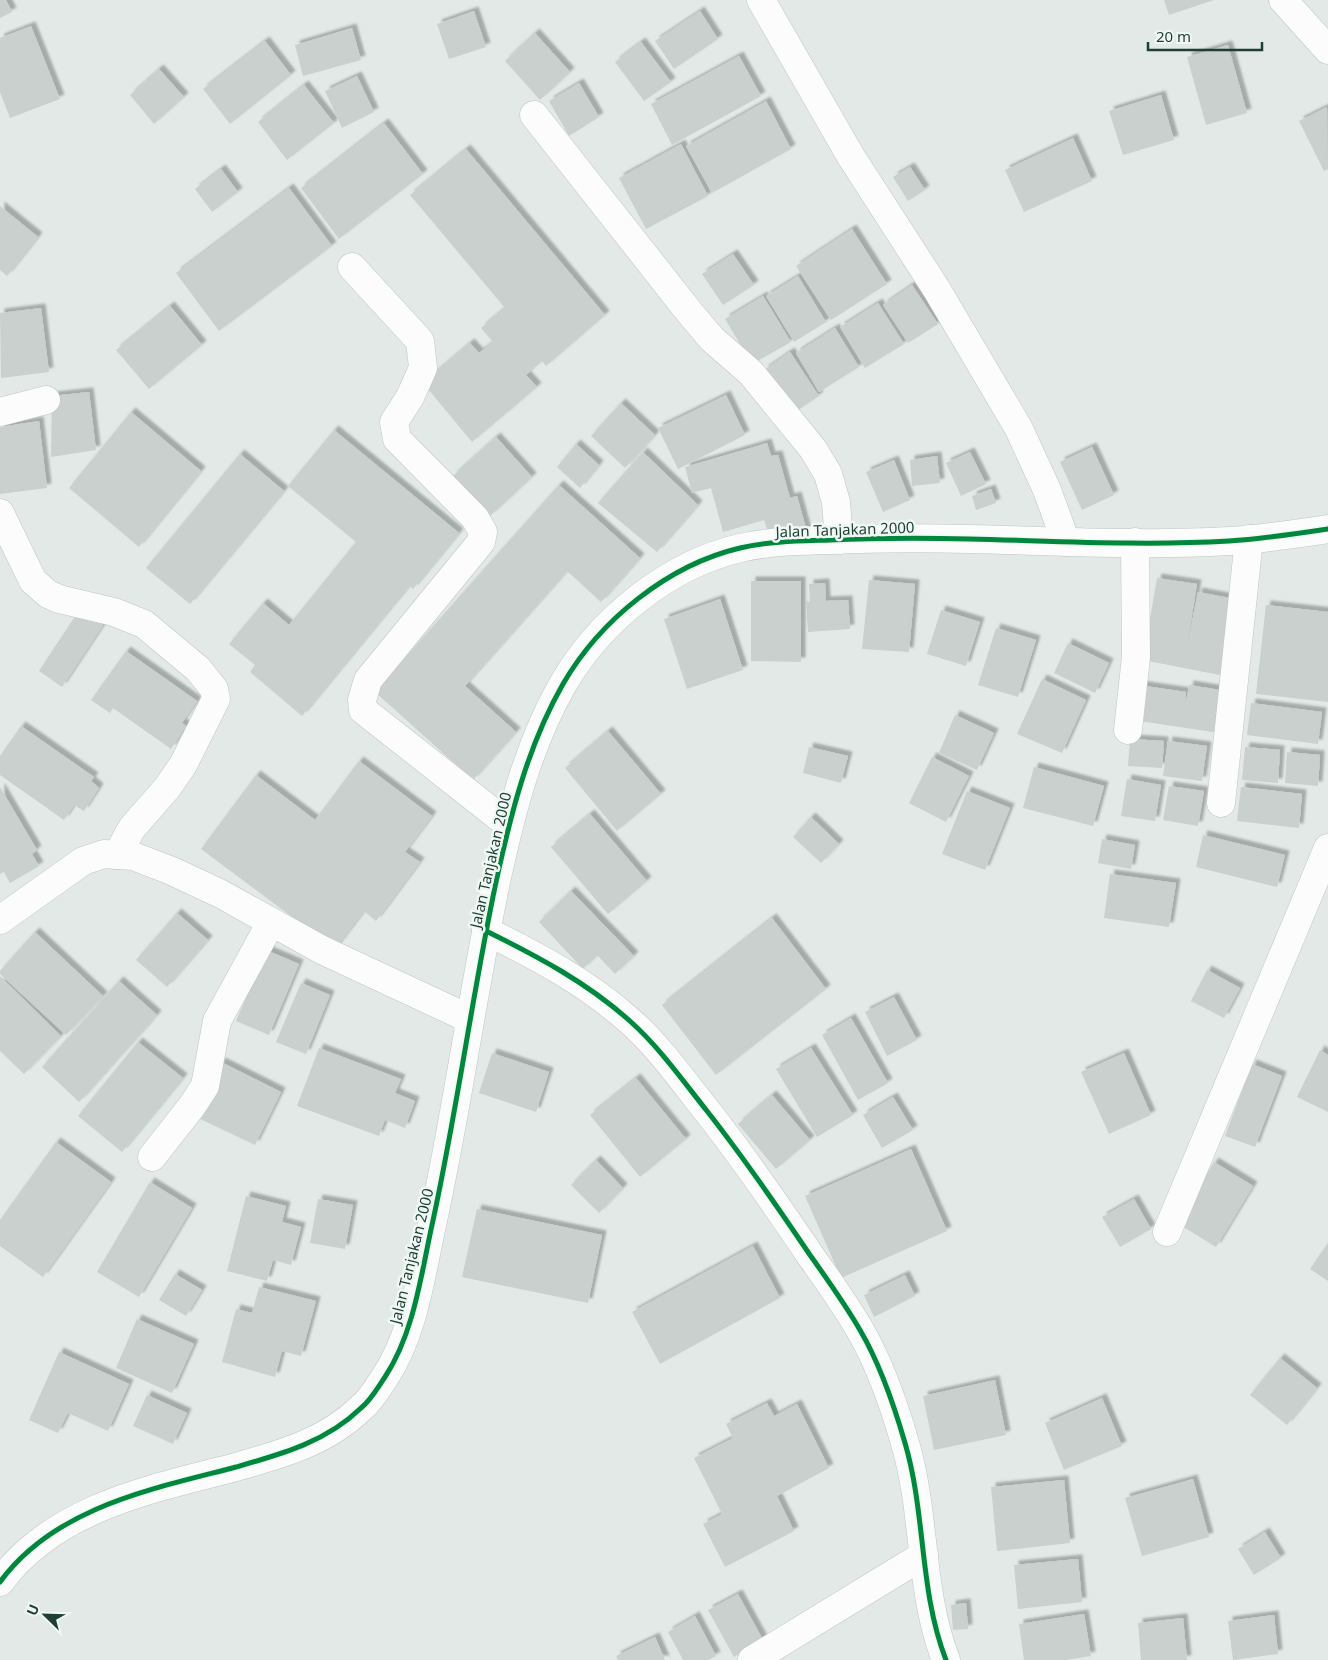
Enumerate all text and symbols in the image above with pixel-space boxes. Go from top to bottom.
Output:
scale bar [1148,20,1262,52]
text: 20 m [1156,26,1191,46]
street label: Jalan Tanjakan 2000 [773,517,915,541]
street label: Jalan Tanjakan 2000 [464,790,515,932]
street label: Jalan Tanjakan 2000 [384,1186,438,1328]
north arrow [20,1590,70,1640]
text: U [22,1601,43,1618]

